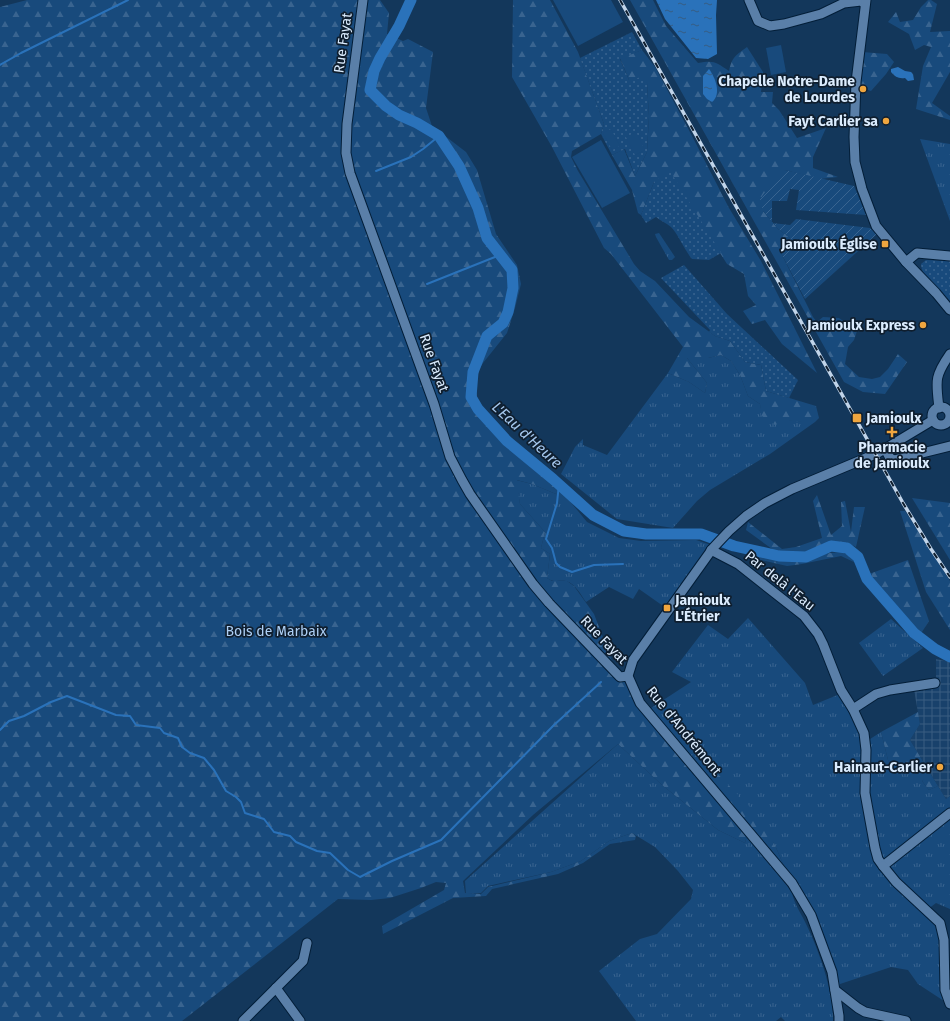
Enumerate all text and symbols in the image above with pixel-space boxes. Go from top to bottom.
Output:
street label: Rue Fayat [330,11,356,74]
place label: Chapelle Notre-Dame de Lourdes [718,73,855,106]
marker: Chapelle Notre-Dame de Lourdes [858,84,868,94]
place label: Fayt Carlier sa [788,113,878,130]
marker: Fayt Carlier sa [881,116,891,126]
place label: Jamioulx Église [780,235,877,253]
marker: Jamioulx Église [880,239,890,249]
place label: Jamioulx Express [806,317,915,334]
marker: Jamioulx Express [918,320,928,330]
street label: Rue Fayat [416,332,453,395]
water label: L'Eau d'Heure [488,398,566,472]
place label: Jamioulx [865,410,922,427]
marker: Jamioulx [851,412,863,424]
marker: Pharmacie de Jamioulx [887,427,897,437]
place label: Pharmacie de Jamioulx [855,439,930,472]
street label: Par delà l'Eau [741,547,819,615]
place label: Jamioulx L'Étrier [674,592,731,625]
marker: Jamioulx L'Étrier [662,603,672,613]
street label: Rue Fayat [577,612,632,668]
park label: Bois de Marbaix [225,623,327,640]
street label: Rue d'Andrémont [643,683,726,780]
place label: Hainaut-Carlier [834,759,932,776]
marker: Hainaut-Carlier [935,762,945,772]

